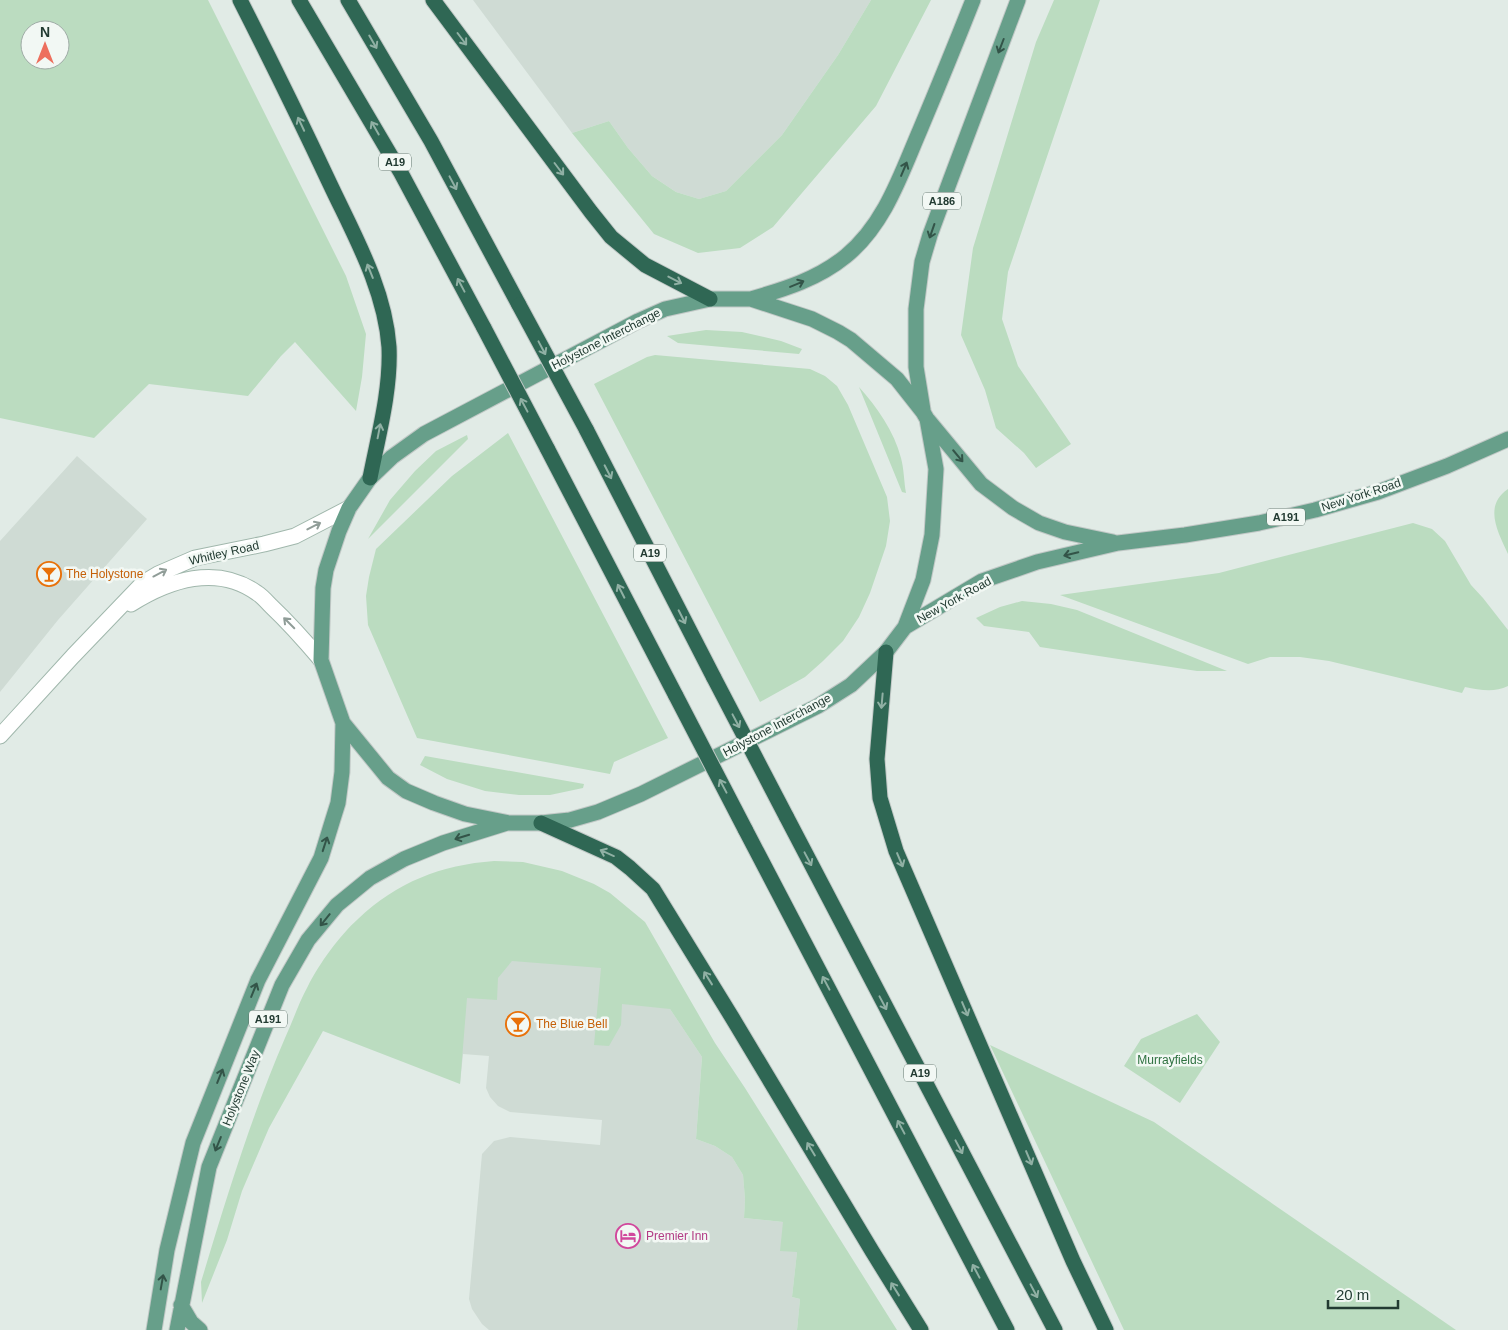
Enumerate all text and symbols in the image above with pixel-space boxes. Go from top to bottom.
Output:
north arrow [20,20,70,70]
text: N [40,24,50,40]
one-way arrow [457,32,467,46]
one-way arrow [368,34,378,49]
one-way arrow [996,37,1005,53]
one-way arrow [296,117,306,132]
one-way arrow [369,121,379,135]
road number: A19 [379,154,411,170]
one-way arrow [554,162,564,176]
one-way arrow [899,162,909,177]
one-way arrow [449,175,459,190]
road number: A186 [923,192,961,210]
one-way arrow [927,222,936,238]
one-way arrow [364,264,374,279]
one-way arrow [667,276,682,285]
one-way arrow [456,278,466,293]
one-way arrow [789,279,804,289]
street label: Holystone Interchange [549,305,663,372]
one-way arrow [538,340,547,355]
one-way arrow [519,397,529,412]
one-way arrow [375,423,385,439]
one-way arrow [953,450,964,463]
one-way arrow [604,464,613,479]
street label: New York Road [1320,476,1402,514]
road number: A191 [1267,508,1305,526]
one-way arrow [307,521,322,531]
street label: Whitley Road [188,538,260,568]
road number: A19 [634,544,666,562]
one-way arrow [1063,550,1079,559]
bar icon: The Holystone [36,561,62,587]
place label: The Holystone [66,567,144,581]
one-way arrow [153,568,168,578]
street label: New York Road [914,574,994,626]
one-way arrow [616,583,626,598]
one-way arrow [677,609,687,624]
one-way arrow [283,617,295,629]
street label: Holystone Interchange [721,690,834,759]
one-way arrow [877,693,886,709]
one-way arrow [732,713,741,728]
one-way arrow [718,779,727,794]
one-way arrow [454,832,470,842]
one-way arrow [321,837,330,853]
one-way arrow [600,848,615,858]
one-way arrow [804,851,813,866]
one-way arrow [896,852,906,867]
one-way arrow [320,913,331,926]
one-way arrow [702,971,712,985]
one-way arrow [821,976,830,991]
one-way arrow [250,983,259,999]
one-way arrow [879,995,889,1010]
one-way arrow [960,1001,970,1016]
road number: A191 [249,1011,287,1028]
bar icon: The Blue Bell [505,1011,531,1037]
place label: The Blue Bell [536,1017,607,1031]
street label: Holystone Way [219,1048,263,1128]
park label: Murrayfields [1137,1053,1203,1067]
road number: A19 [904,1064,936,1082]
one-way arrow [216,1068,225,1084]
one-way arrow [896,1120,906,1135]
one-way arrow [213,1136,222,1151]
one-way arrow [955,1139,964,1154]
one-way arrow [806,1143,816,1157]
one-way arrow [1025,1150,1035,1165]
hotel icon: Premier Inn [615,1223,641,1249]
place label: Premier Inn [646,1229,708,1243]
one-way arrow [971,1264,981,1279]
one-way arrow [157,1274,167,1290]
scale bar [1328,1278,1398,1310]
one-way arrow [890,1282,900,1296]
one-way arrow [1030,1283,1040,1297]
text: 20 m [1336,1286,1369,1303]

